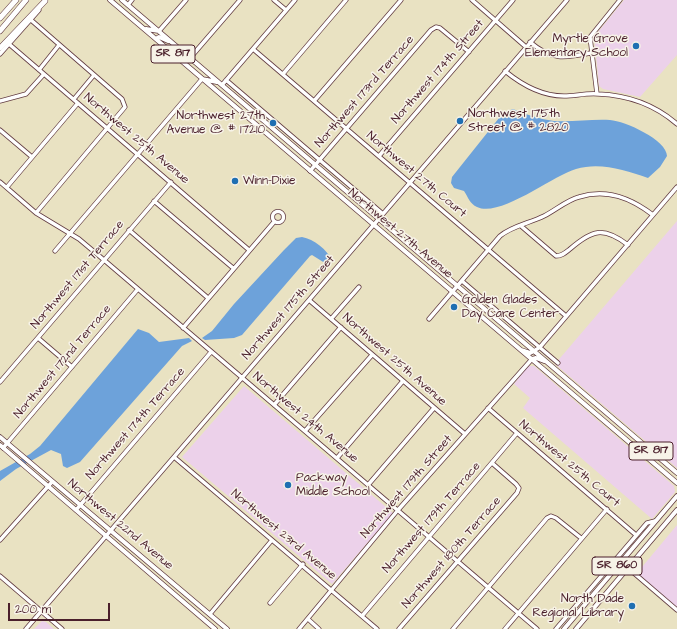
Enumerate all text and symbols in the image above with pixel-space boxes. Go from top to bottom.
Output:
street label: Northwest 174th Street [389,17,487,127]
place label: Myrtle Grove Elementary School [525,32,628,60]
street label: Northwest 173rd Terrace [312,33,418,151]
marker: Myrtle Grove Elementary School [631,41,641,51]
road number: SR 817 [151,45,195,63]
street label: Northwest 25th Avenue [80,91,192,187]
place label: Northwest 175th Street @ # 2820 [468,107,569,135]
place label: Northwest 27th Avenue @ # 17210 [167,109,265,137]
marker: Northwest 175th Street @ # 2820 [455,116,465,126]
marker: Northwest 27th Avenue @ # 17210 [268,118,278,128]
street label: Northwest 27th Court [363,129,469,221]
place label: Winn-Dixie [243,174,295,188]
marker: Winn-Dixie [230,176,240,186]
street label: Northwest 27th Avenue [345,186,455,282]
street label: Northwest 171st Terrace [28,218,128,332]
street label: Northwest 175th Street [240,253,338,363]
place label: Golden Glades Day Care Center [462,293,559,321]
street label: Northwest 172nd Terrace [11,302,115,422]
marker: Golden Glades Day Care Center [449,302,459,312]
street label: Northwest 25th Avenue [339,311,449,409]
street label: Northwest 174th Terrace [83,365,189,483]
street label: Northwest 24th Avenue [249,370,361,466]
street label: Northwest 25th Court [516,418,622,510]
street label: Northwest 179th Street [358,432,456,542]
road number: SR 817 [629,442,673,460]
street label: Northwest 179th Terrace [380,460,484,576]
place label: Packway Middle School [296,471,370,499]
street label: Northwest 22nd Avenue [64,477,176,573]
marker: Packway Middle School [283,480,293,490]
street label: Northwest 23rd Avenue [227,487,339,583]
street label: Northwest 180th Terrace [400,494,504,612]
road number: SR 860 [592,557,642,575]
place label: North Dade Regional Library [533,592,624,620]
scale bar [10,595,112,621]
text: 200 m [15,601,51,618]
marker: North Dade Regional Library [627,601,637,611]

